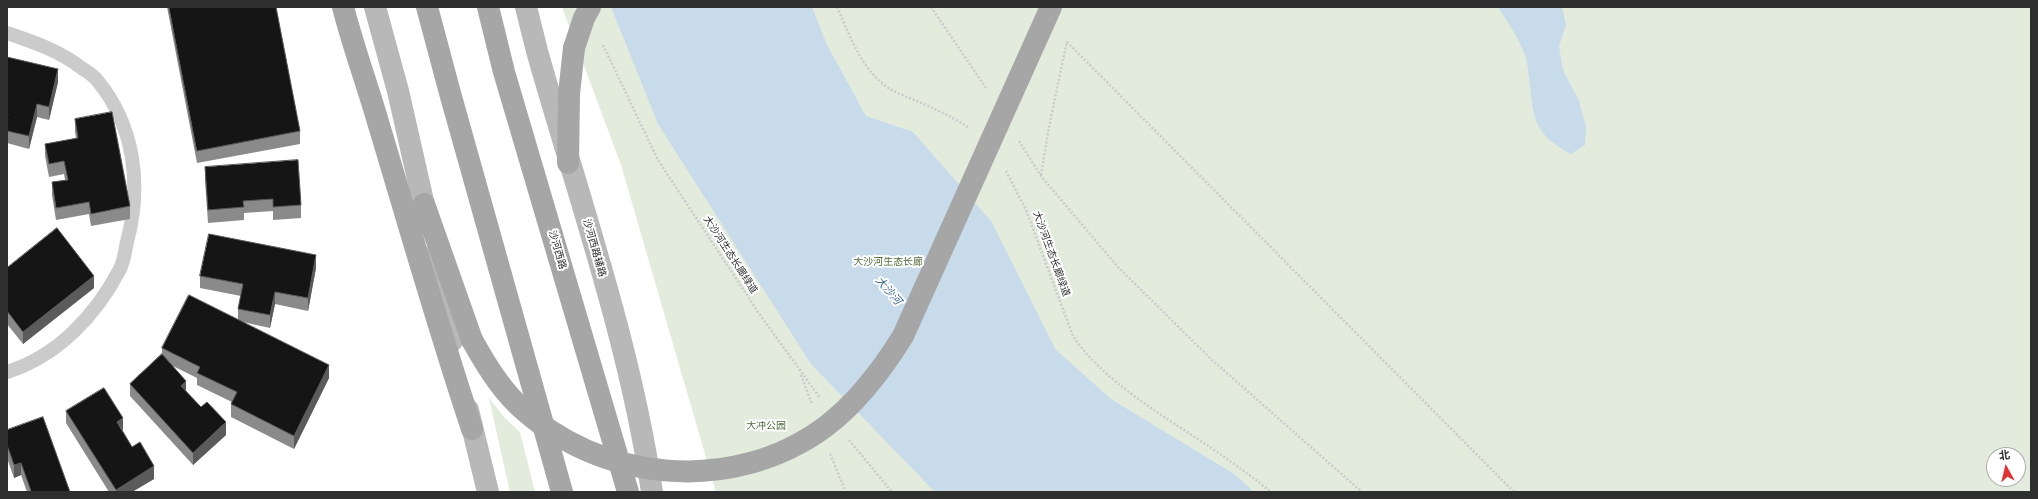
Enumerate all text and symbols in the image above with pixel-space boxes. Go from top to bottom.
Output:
street label: 大沙河生态长廊绿道 [1030,210,1072,298]
street label: 大沙河生态长廊绿道 [700,214,760,296]
street label: 沙河西路辅路 [580,218,608,278]
street label: 沙河西路 [546,229,568,271]
park label: 大沙河生态长廊 [853,256,923,268]
water label: 大沙河 [872,274,904,308]
park label: 大冲公园 [746,420,786,432]
north arrow [1986,447,2026,487]
text: 北 [1998,448,2011,463]

